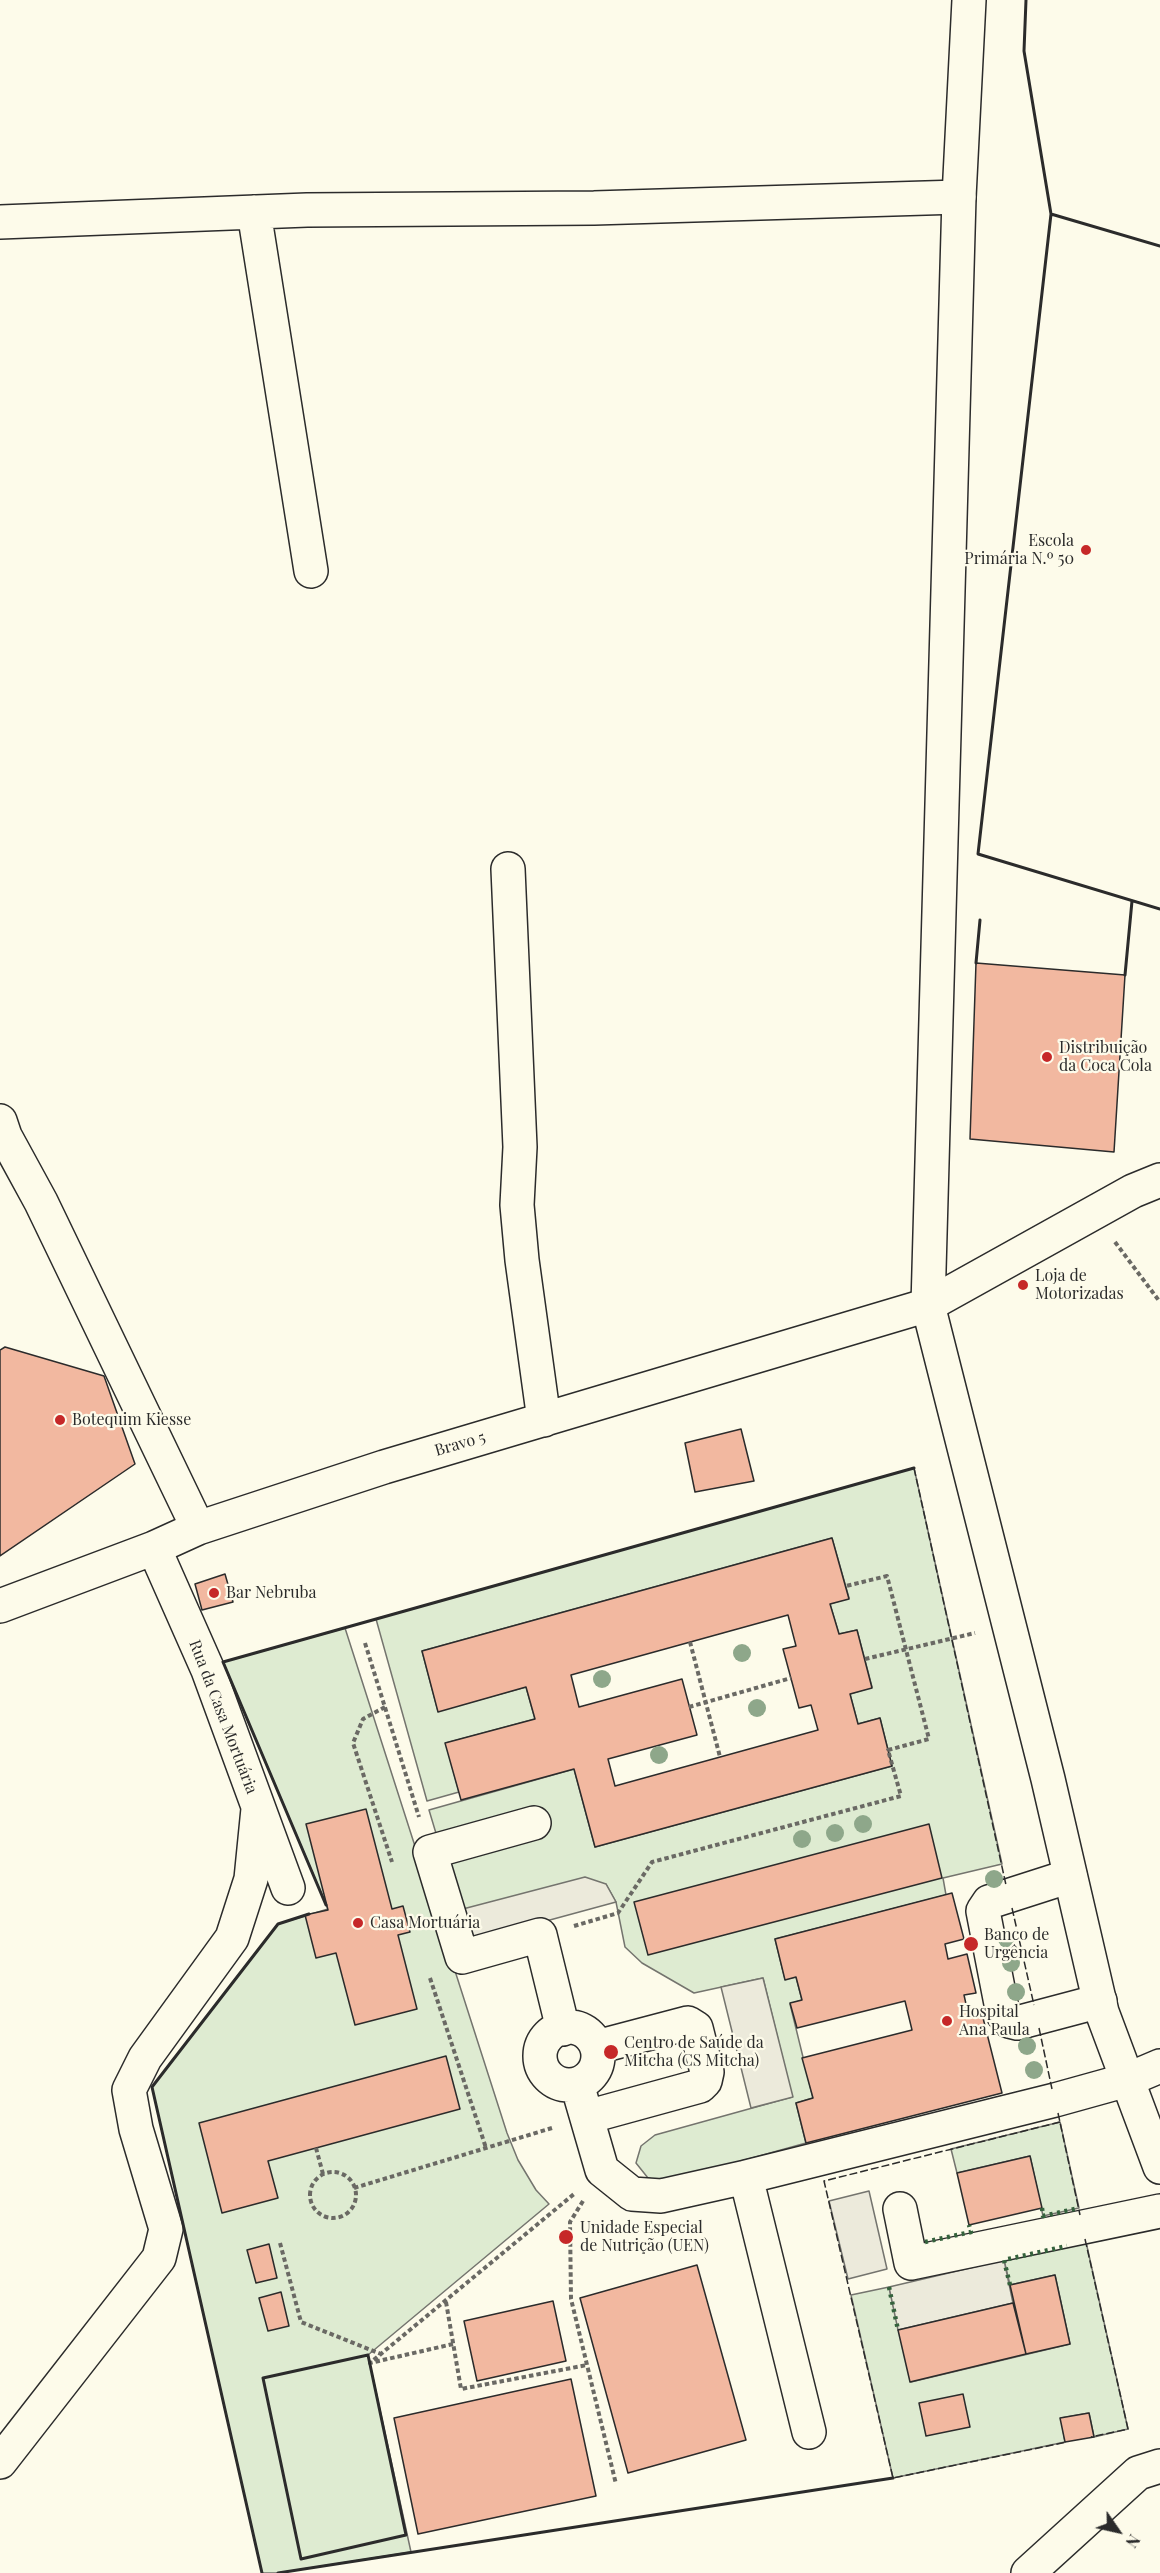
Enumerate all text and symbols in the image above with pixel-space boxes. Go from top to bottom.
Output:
place label: Escola Primária N.º 50 [964,531,1074,569]
marker: Escola Primária N.º 50 [1079,543,1093,557]
place label: Distribuição da Coca Cola [1059,1038,1152,1076]
marker: Distribuição da Coca Cola [1040,1050,1054,1064]
place label: Loja de Motorizadas [1035,1266,1124,1304]
marker: Loja de Motorizadas [1016,1278,1030,1292]
place label: Botequim Kiesse [72,1410,191,1430]
marker: Botequim Kiesse [53,1413,67,1427]
street label: Bravo 5 [432,1428,488,1460]
place label: Bar Nebruba [226,1583,317,1603]
marker: Bar Nebruba [207,1586,221,1600]
street label: Rua da Casa Mortuária [185,1637,261,1797]
place label: Casa Mortuária [370,1913,480,1933]
marker: Casa Mortuária [351,1916,365,1930]
place label: Banco de Urgência [984,1925,1049,1963]
marker: Banco de Urgência [962,1935,980,1953]
place label: Hospital Ana Paula [959,2002,1030,2040]
marker: Hospital Ana Paula [940,2014,954,2028]
place label: Centro de Saúde da Mitcha (CS Mitcha) [624,2033,764,2071]
marker: Centro de Saúde da Mitcha (CS Mitcha) [602,2043,620,2061]
place label: Unidade Especial de Nutrição (UEN) [580,2218,709,2256]
marker: Unidade Especial de Nutrição (UEN) [557,2228,575,2246]
north arrow [1088,2501,1148,2561]
text: N [1121,2531,1145,2552]

